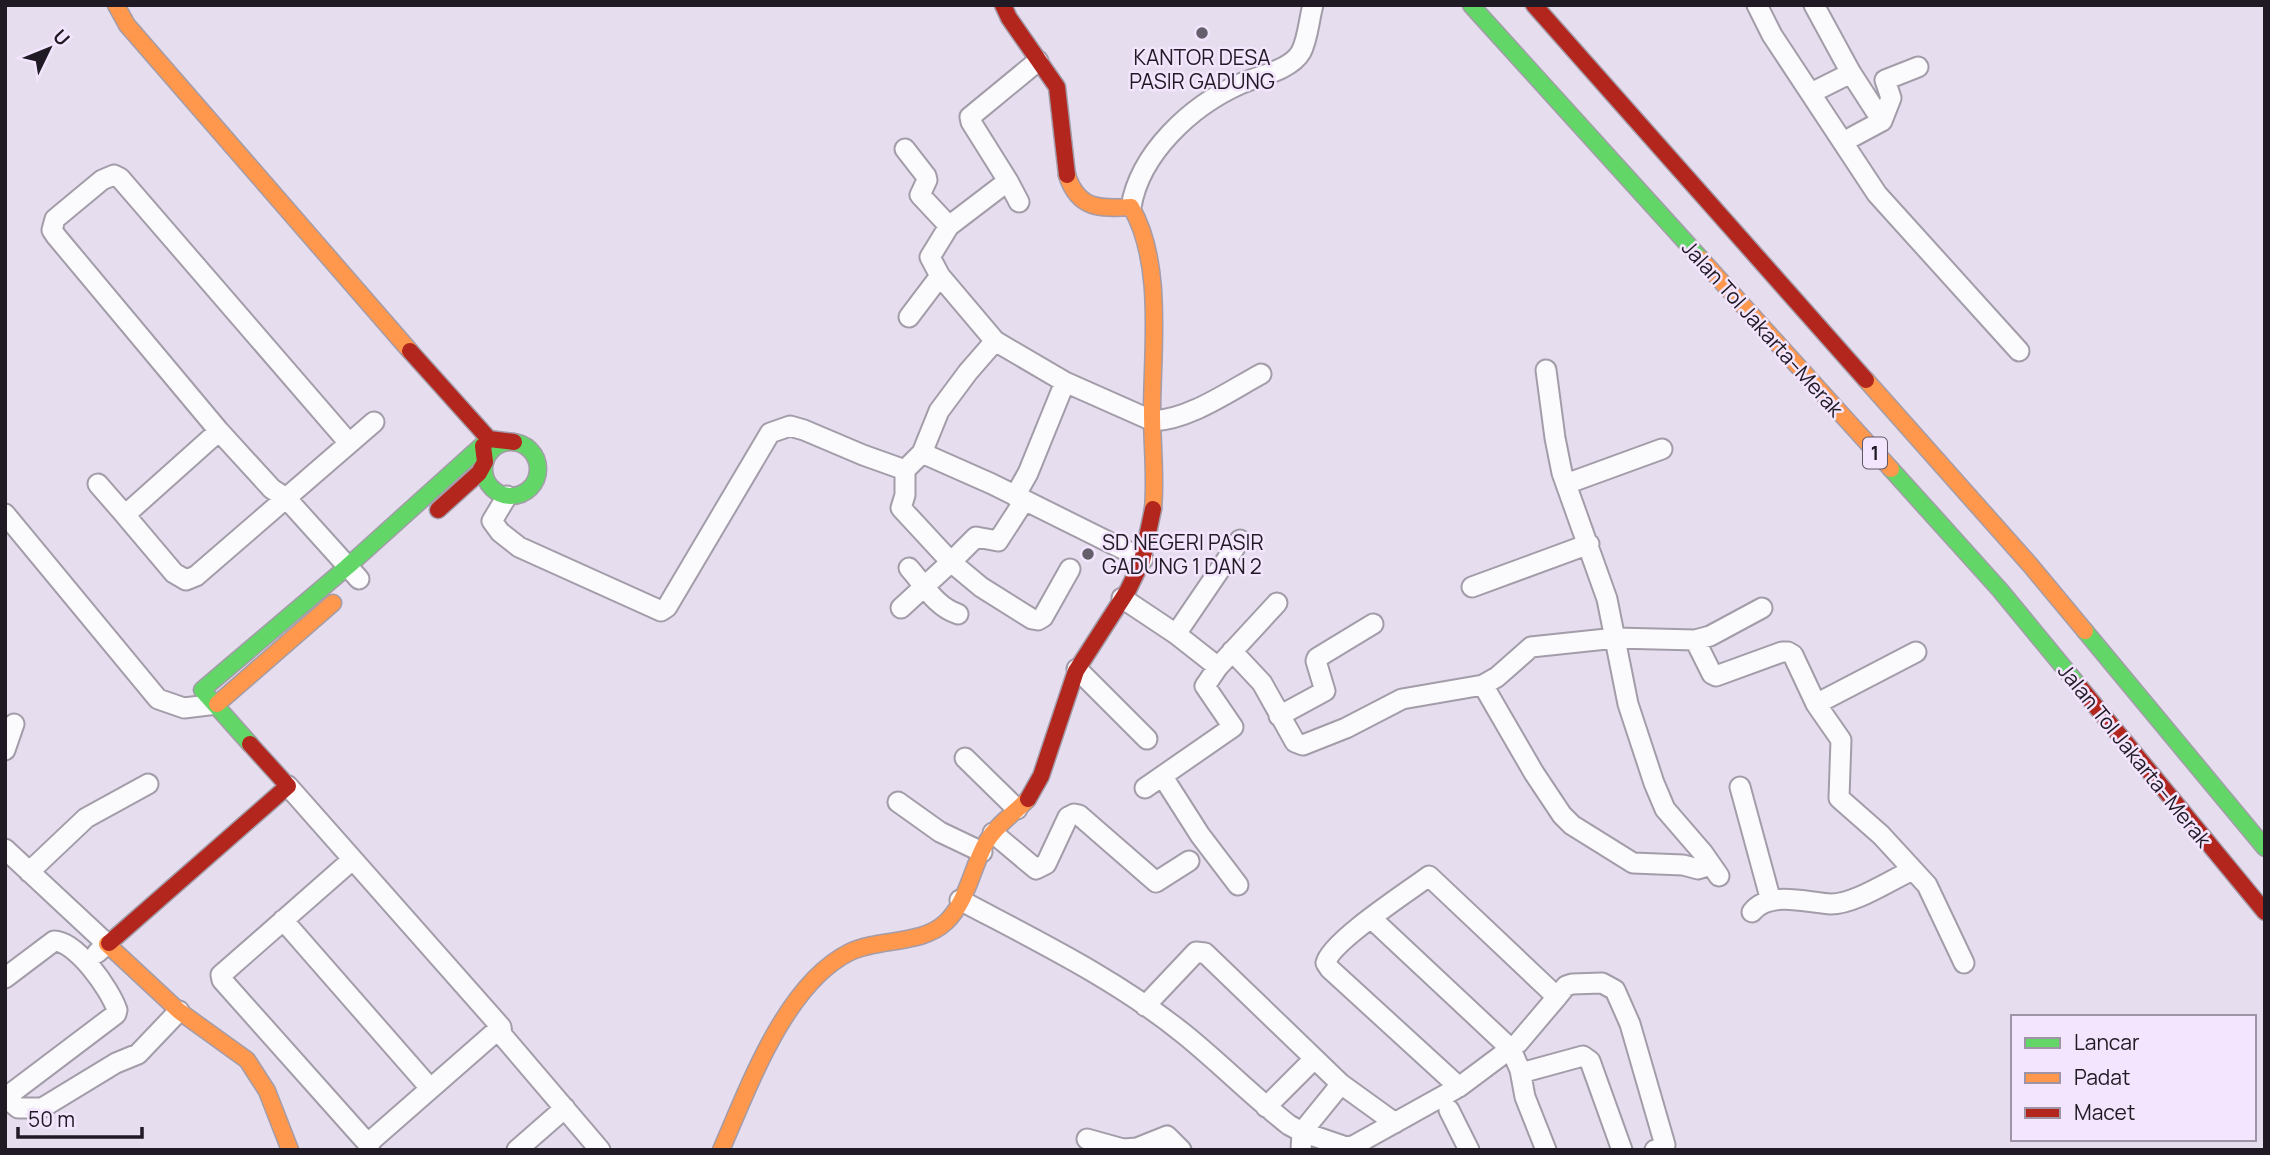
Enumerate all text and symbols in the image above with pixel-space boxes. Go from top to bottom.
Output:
north arrow [14,14,84,84]
text: U [47,24,76,51]
marker: KANTOR DESA PASIR GADUNG [1194,25,1210,41]
place label: KANTOR DESA PASIR GADUNG [1129,43,1275,95]
street label: Jalan Tol Jakarta–Merak [1676,234,1850,423]
road number: 1 [1863,437,1887,468]
place label: SD NEGERI PASIR GADUNG 1 DAN 2 [1102,528,1264,580]
marker: SD NEGERI PASIR GADUNG 1 DAN 2 [1080,546,1096,562]
street label: Jalan Tol Jakarta–Merak [2052,657,2218,853]
legend [2011,1015,2256,1141]
text: Lancar [2074,1028,2140,1056]
text: Padat [2074,1063,2130,1091]
scale bar [18,1096,142,1140]
text: Macet [2074,1098,2135,1126]
text: 50 m [28,1105,75,1133]

